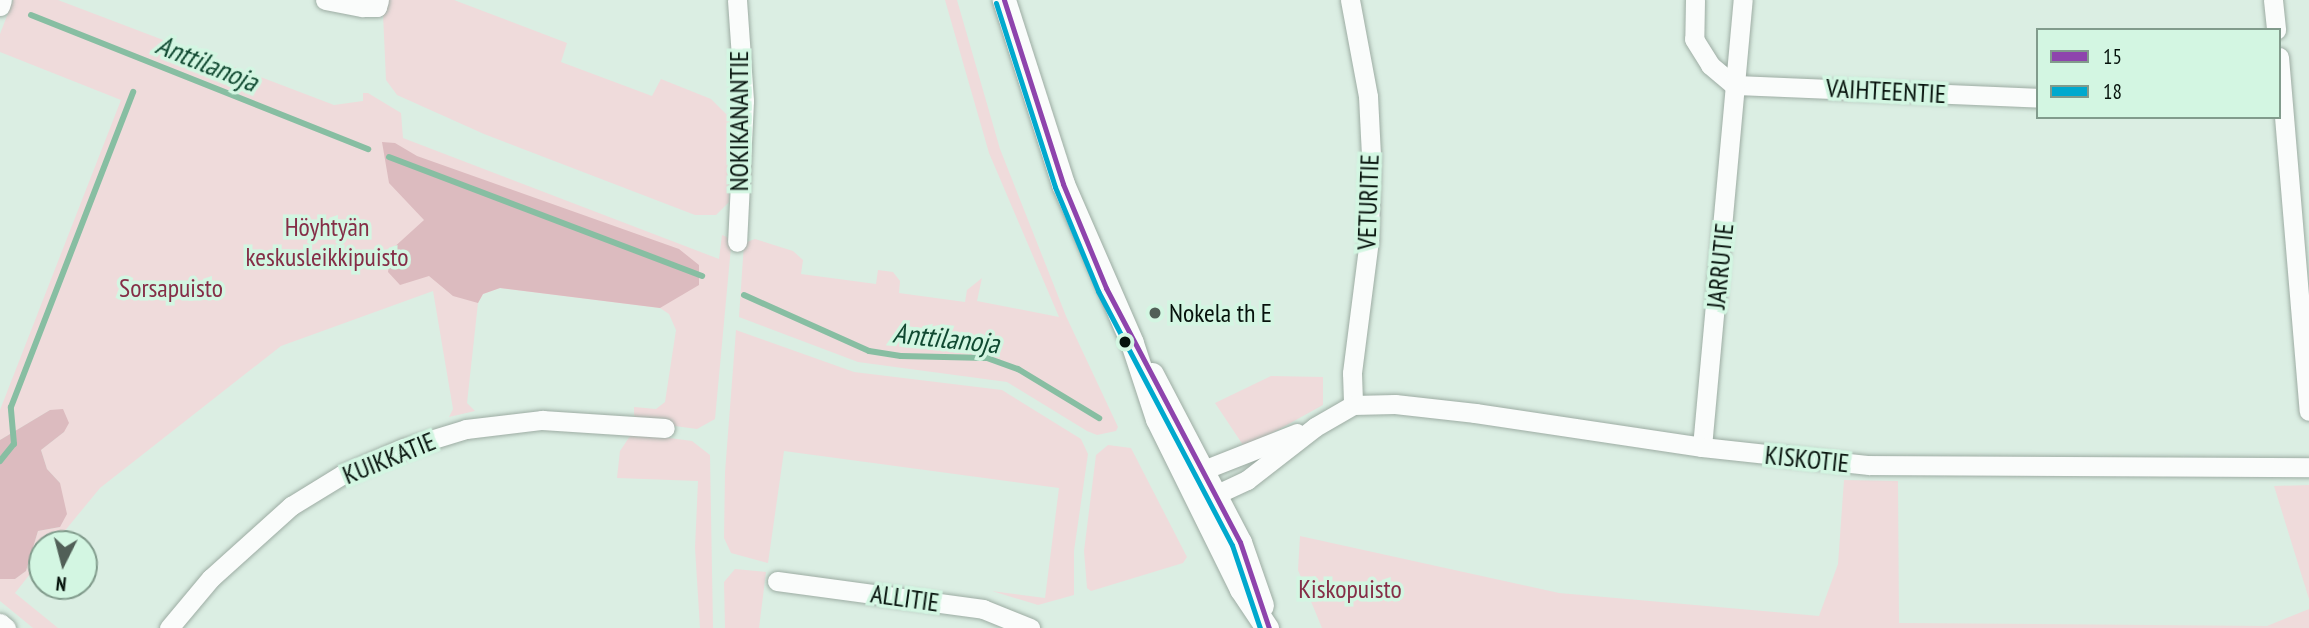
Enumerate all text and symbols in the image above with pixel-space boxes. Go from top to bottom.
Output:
water label: Anttilanoja [151,28,263,98]
legend [2036,28,2281,119]
text: 15 [2103,43,2122,70]
street label: NOKIKANANTIE [723,51,755,191]
street label: VAIHTEENTIE [1825,72,1947,110]
text: 18 [2103,78,2122,105]
street label: VETURITIE [1351,154,1385,250]
park label: Höyhtyän keskusleikkipuisto [246,211,408,272]
street label: JARRUTIE [1700,222,1740,310]
park label: Sorsapuisto [119,272,223,304]
place label: Nokela th E [1169,297,1272,329]
marker: Nokela th E [1147,305,1163,321]
water label: Anttilanoja [891,316,1001,360]
unlabelled marker [1118,335,1132,349]
street label: KUIKKATIE [338,425,440,491]
street label: KISKOTIE [1763,439,1851,479]
north arrow [28,530,98,600]
text: N [55,571,67,596]
park label: Kiskopuisto [1298,573,1402,605]
street label: ALLITIE [869,578,941,618]

